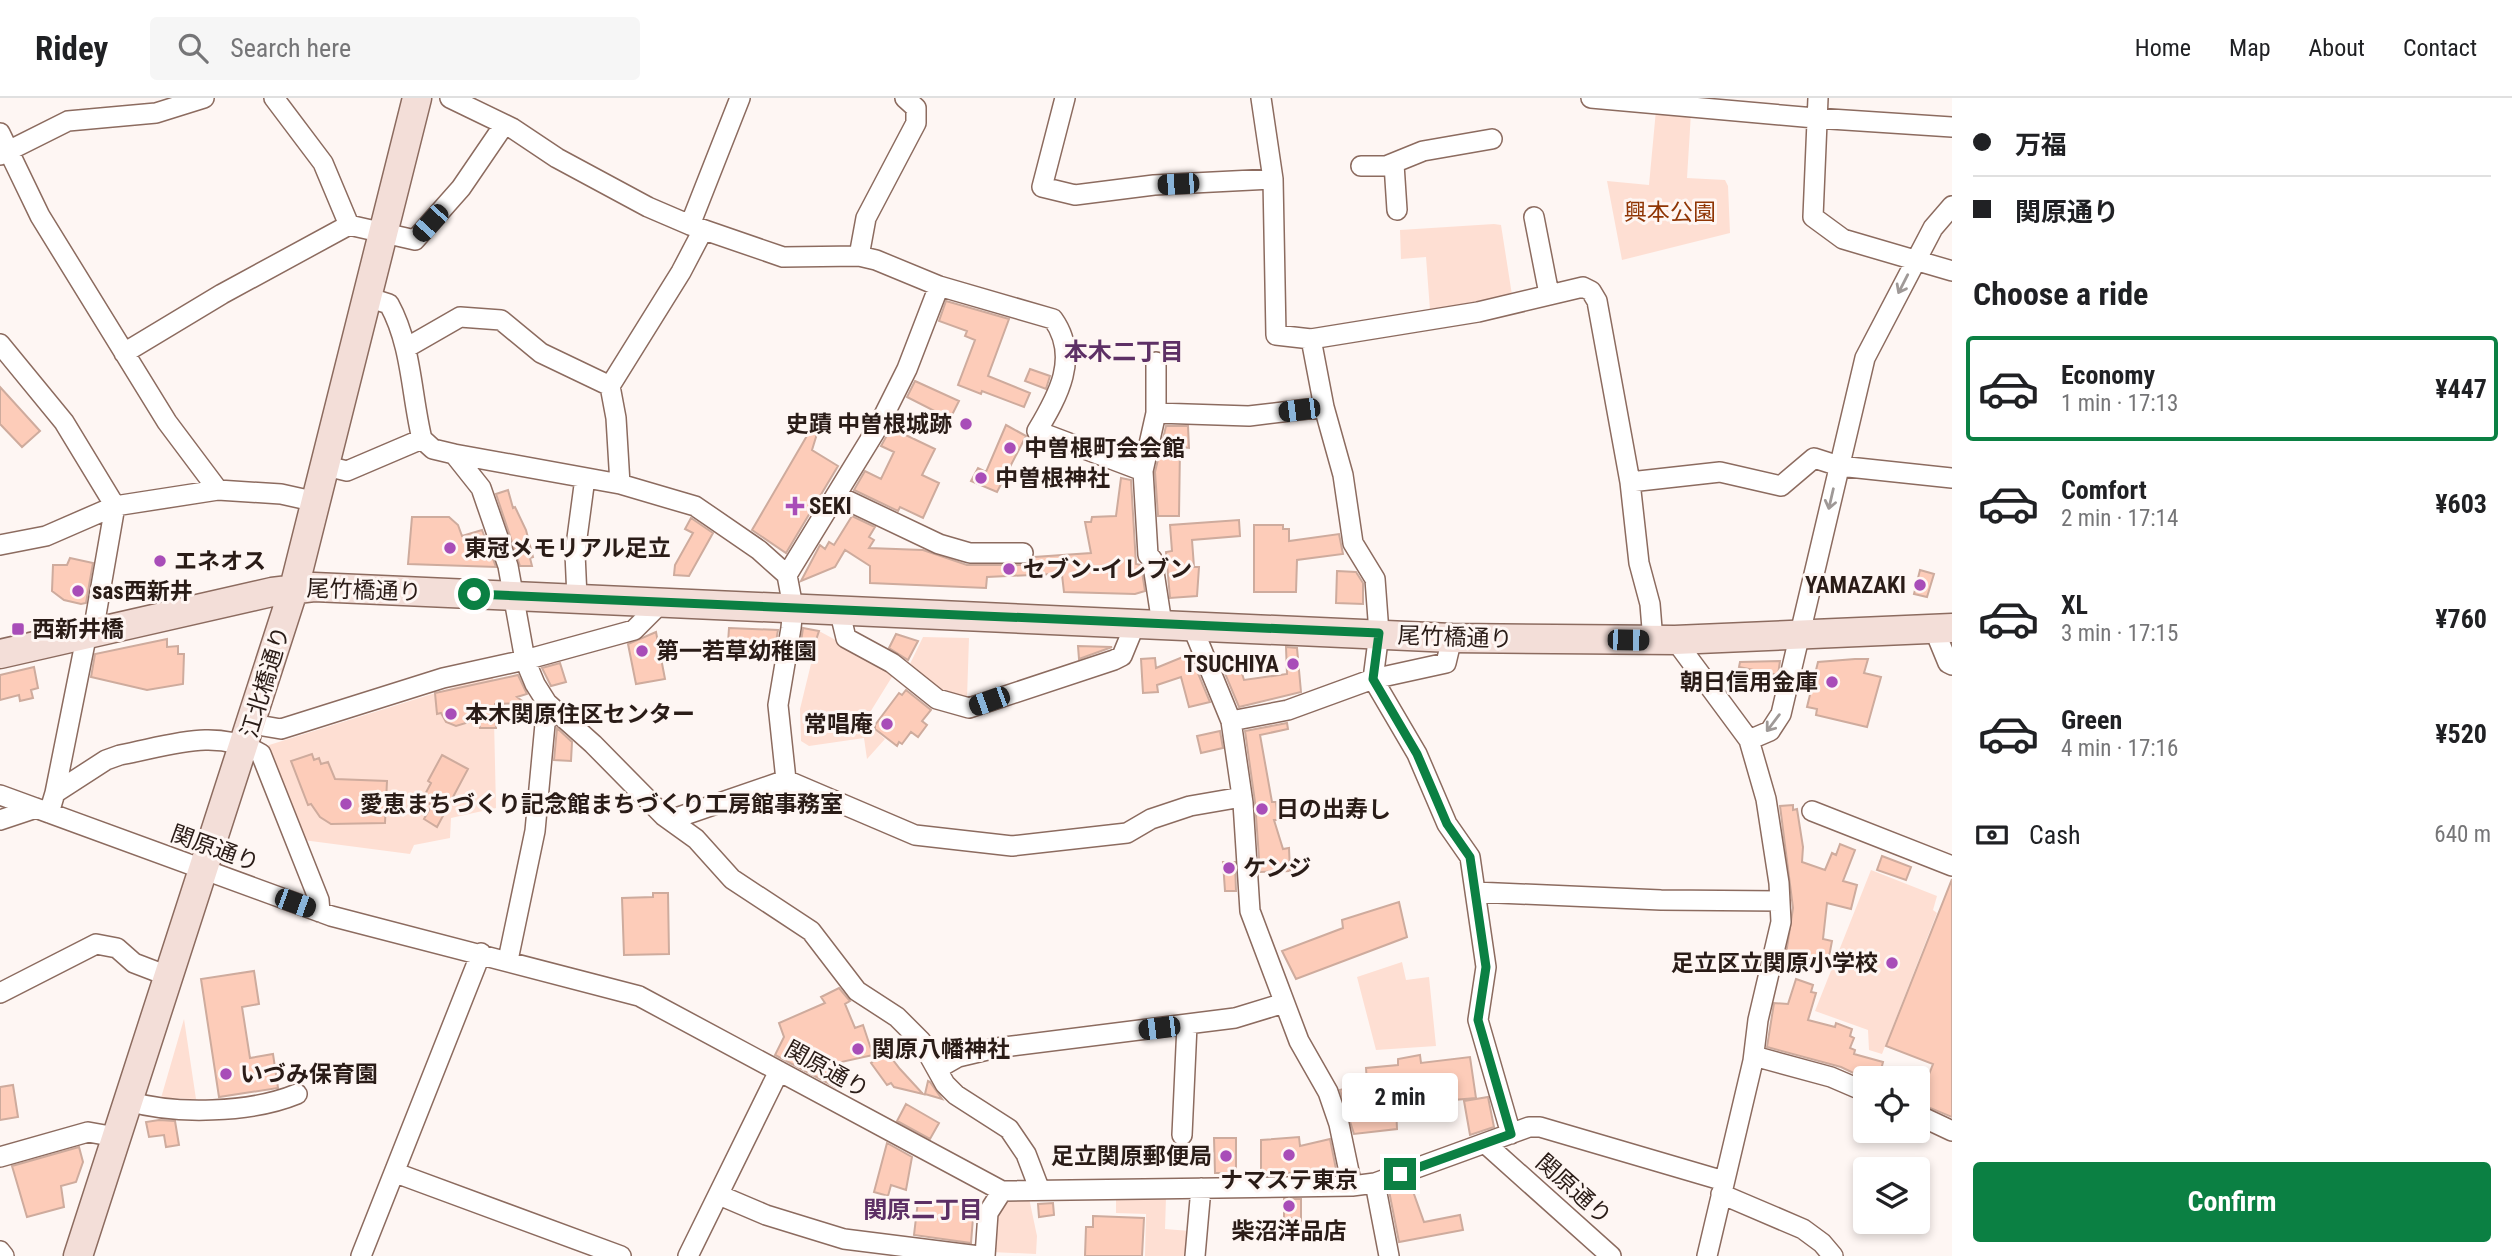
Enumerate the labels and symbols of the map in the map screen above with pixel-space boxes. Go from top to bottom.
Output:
car [1157,172,1200,196]
park label: 興本公園 [1624,199,1716,226]
car [409,200,452,246]
one-way arrow [1896,274,1910,294]
district label: 本木二丁目 [1064,338,1184,366]
car [1277,397,1322,423]
place label: 史蹟 中曽根城跡 [786,411,952,438]
marker: 史蹟 中曽根城跡 [958,416,974,432]
place label: 中曽根町会会館 [1024,435,1185,462]
marker: 中曽根町会会館 [1002,440,1018,456]
place label: 中曽根神社 [995,465,1110,492]
marker: 中曽根神社 [973,470,989,486]
one-way arrow [1824,487,1838,510]
place label: SEKI [809,493,852,520]
marker: SEKI [787,498,803,514]
place label: 東冠メモリアル足立 [464,535,671,562]
marker: 東冠メモリアル足立 [442,540,458,556]
place label: エネオス [174,548,266,575]
marker: エネオス [152,553,168,569]
place label: セブン-イレブン [1023,556,1192,583]
marker: セブン-イレブン [1001,561,1017,577]
place label: YAMAZAKI [1805,572,1906,599]
street label: 尾竹橋通り [306,575,422,606]
marker: YAMAZAKI [1912,577,1928,593]
place label: sas西新井 [92,578,193,605]
route start [458,578,490,610]
marker: sas西新井 [70,583,86,599]
place label: 西新井橋 [32,616,124,643]
marker: 西新井橋 [10,621,26,637]
street label: 尾竹橋通り [1397,622,1513,653]
street label: 江北橋通り [236,623,295,741]
car [1607,629,1650,651]
place label: 第一若草幼稚園 [656,638,817,665]
marker: 第一若草幼稚園 [634,643,650,659]
place label: TSUCHIYA [1184,651,1279,678]
marker: TSUCHIYA [1285,656,1301,672]
place label: 朝日信用金庫 [1680,669,1818,696]
marker: 朝日信用金庫 [1824,674,1840,690]
car [966,684,1013,718]
place label: 本木関原住区センター [465,701,695,728]
marker: 本木関原住区センター [443,706,459,722]
place label: 常唱庵 [804,711,873,738]
one-way arrow [1766,714,1781,732]
marker: 常唱庵 [879,716,895,732]
place label: 愛恵まちづくり記念館まちづくり工房館事務室 [360,791,843,818]
marker: 愛恵まちづくり記念館まちづくり工房館事務室 [338,796,354,812]
place label: 日の出寿し [1276,796,1391,823]
marker: 日の出寿し [1254,801,1270,817]
street label: 関原通り [167,820,263,877]
place label: ケンジ [1243,855,1311,882]
marker: ケンジ [1221,860,1237,876]
car [272,886,319,920]
place label: 足立区立関原小学校 [1671,950,1878,977]
marker: 足立区立関原小学校 [1884,955,1900,971]
car [1137,1015,1182,1041]
street label: 関原通り [780,1035,874,1104]
place label: 関原八幡神社 [872,1036,1010,1063]
marker: 関原八幡神社 [850,1041,866,1057]
place label: いづみ保育園 [240,1061,378,1088]
marker: いづみ保育園 [218,1066,234,1082]
callout: 2 min [1342,1072,1458,1122]
place label: 足立関原郵便局 [1051,1143,1212,1170]
marker: ナマステ東京 [1281,1147,1297,1163]
marker: 足立関原郵便局 [1218,1148,1234,1164]
street label: 関原通り [1530,1149,1617,1230]
route end [1384,1158,1416,1190]
place label: ナマステ東京 [1220,1167,1358,1194]
district label: 関原二丁目 [863,1196,983,1224]
marker: 柴沼洋品店 [1281,1198,1297,1214]
place label: 柴沼洋品店 [1232,1218,1347,1245]

